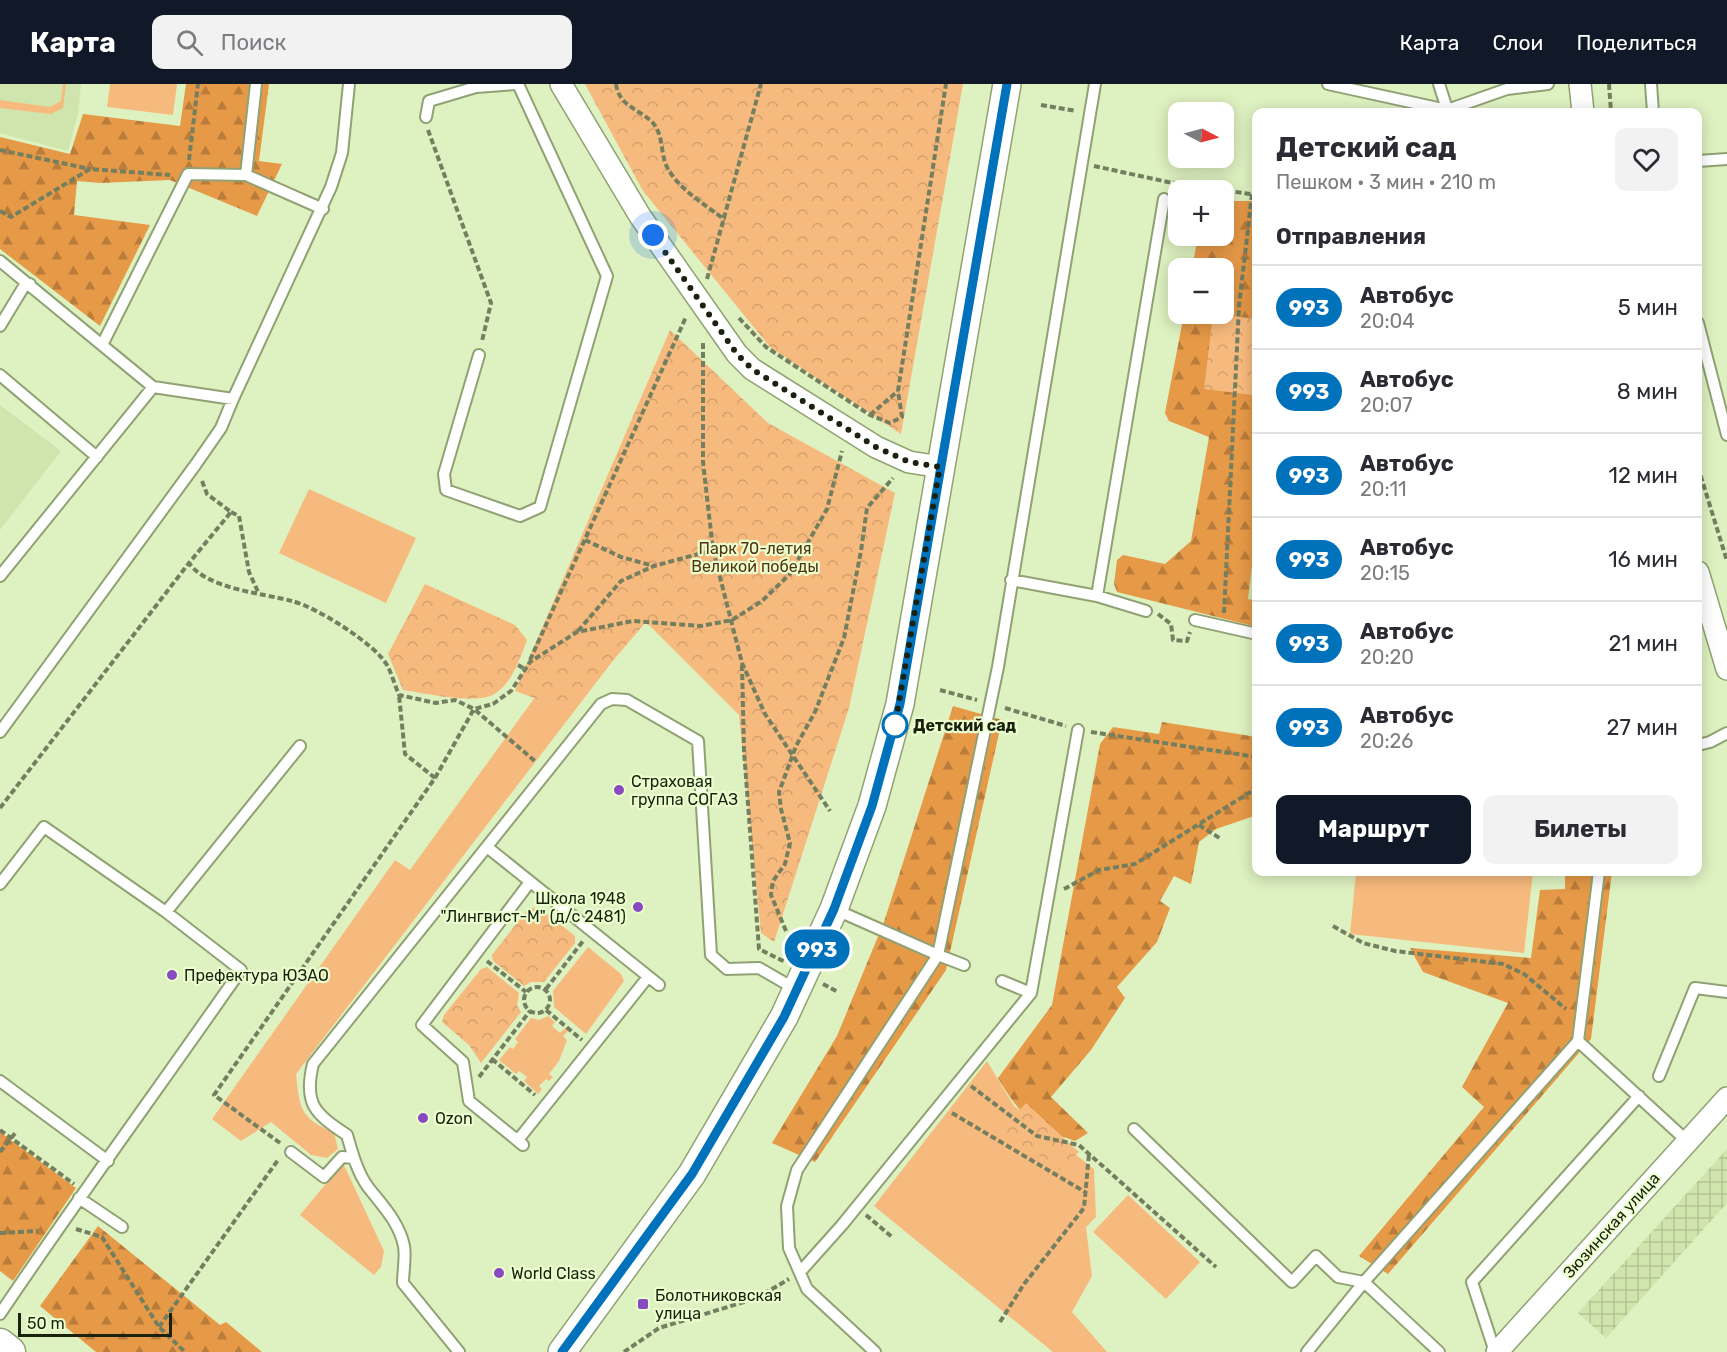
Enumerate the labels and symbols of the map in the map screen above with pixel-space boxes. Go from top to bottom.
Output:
north arrow [1168,102,1234,168]
your location [638,220,668,250]
park label: Парк 70-летия Великой победы [691,539,819,576]
marker: Детский сад [882,712,908,738]
place label: Детский сад [913,716,1017,735]
place label: Страховая группа СОГАЗ [631,772,738,809]
marker: Страховая группа СОГАЗ [612,783,626,797]
place label: Школа 1948 "Лингвист-М" (д/с 2481) [441,889,626,926]
marker: Школа 1948 "Лингвист-М" (д/с 2481) [631,900,645,914]
line badge: 993 [782,930,852,968]
place label: Префектура ЮЗАО [184,966,329,985]
marker: Префектура ЮЗАО [165,968,179,982]
place label: Ozon [435,1109,473,1128]
marker: Ozon [416,1111,430,1125]
street label: Зюзинская улица [1559,1169,1664,1282]
place label: World Class [511,1264,596,1283]
marker: World Class [492,1266,506,1280]
place label: Болотниковская улица [655,1286,782,1323]
marker: Болотниковская улица [636,1297,650,1311]
scale bar [18,1310,172,1338]

